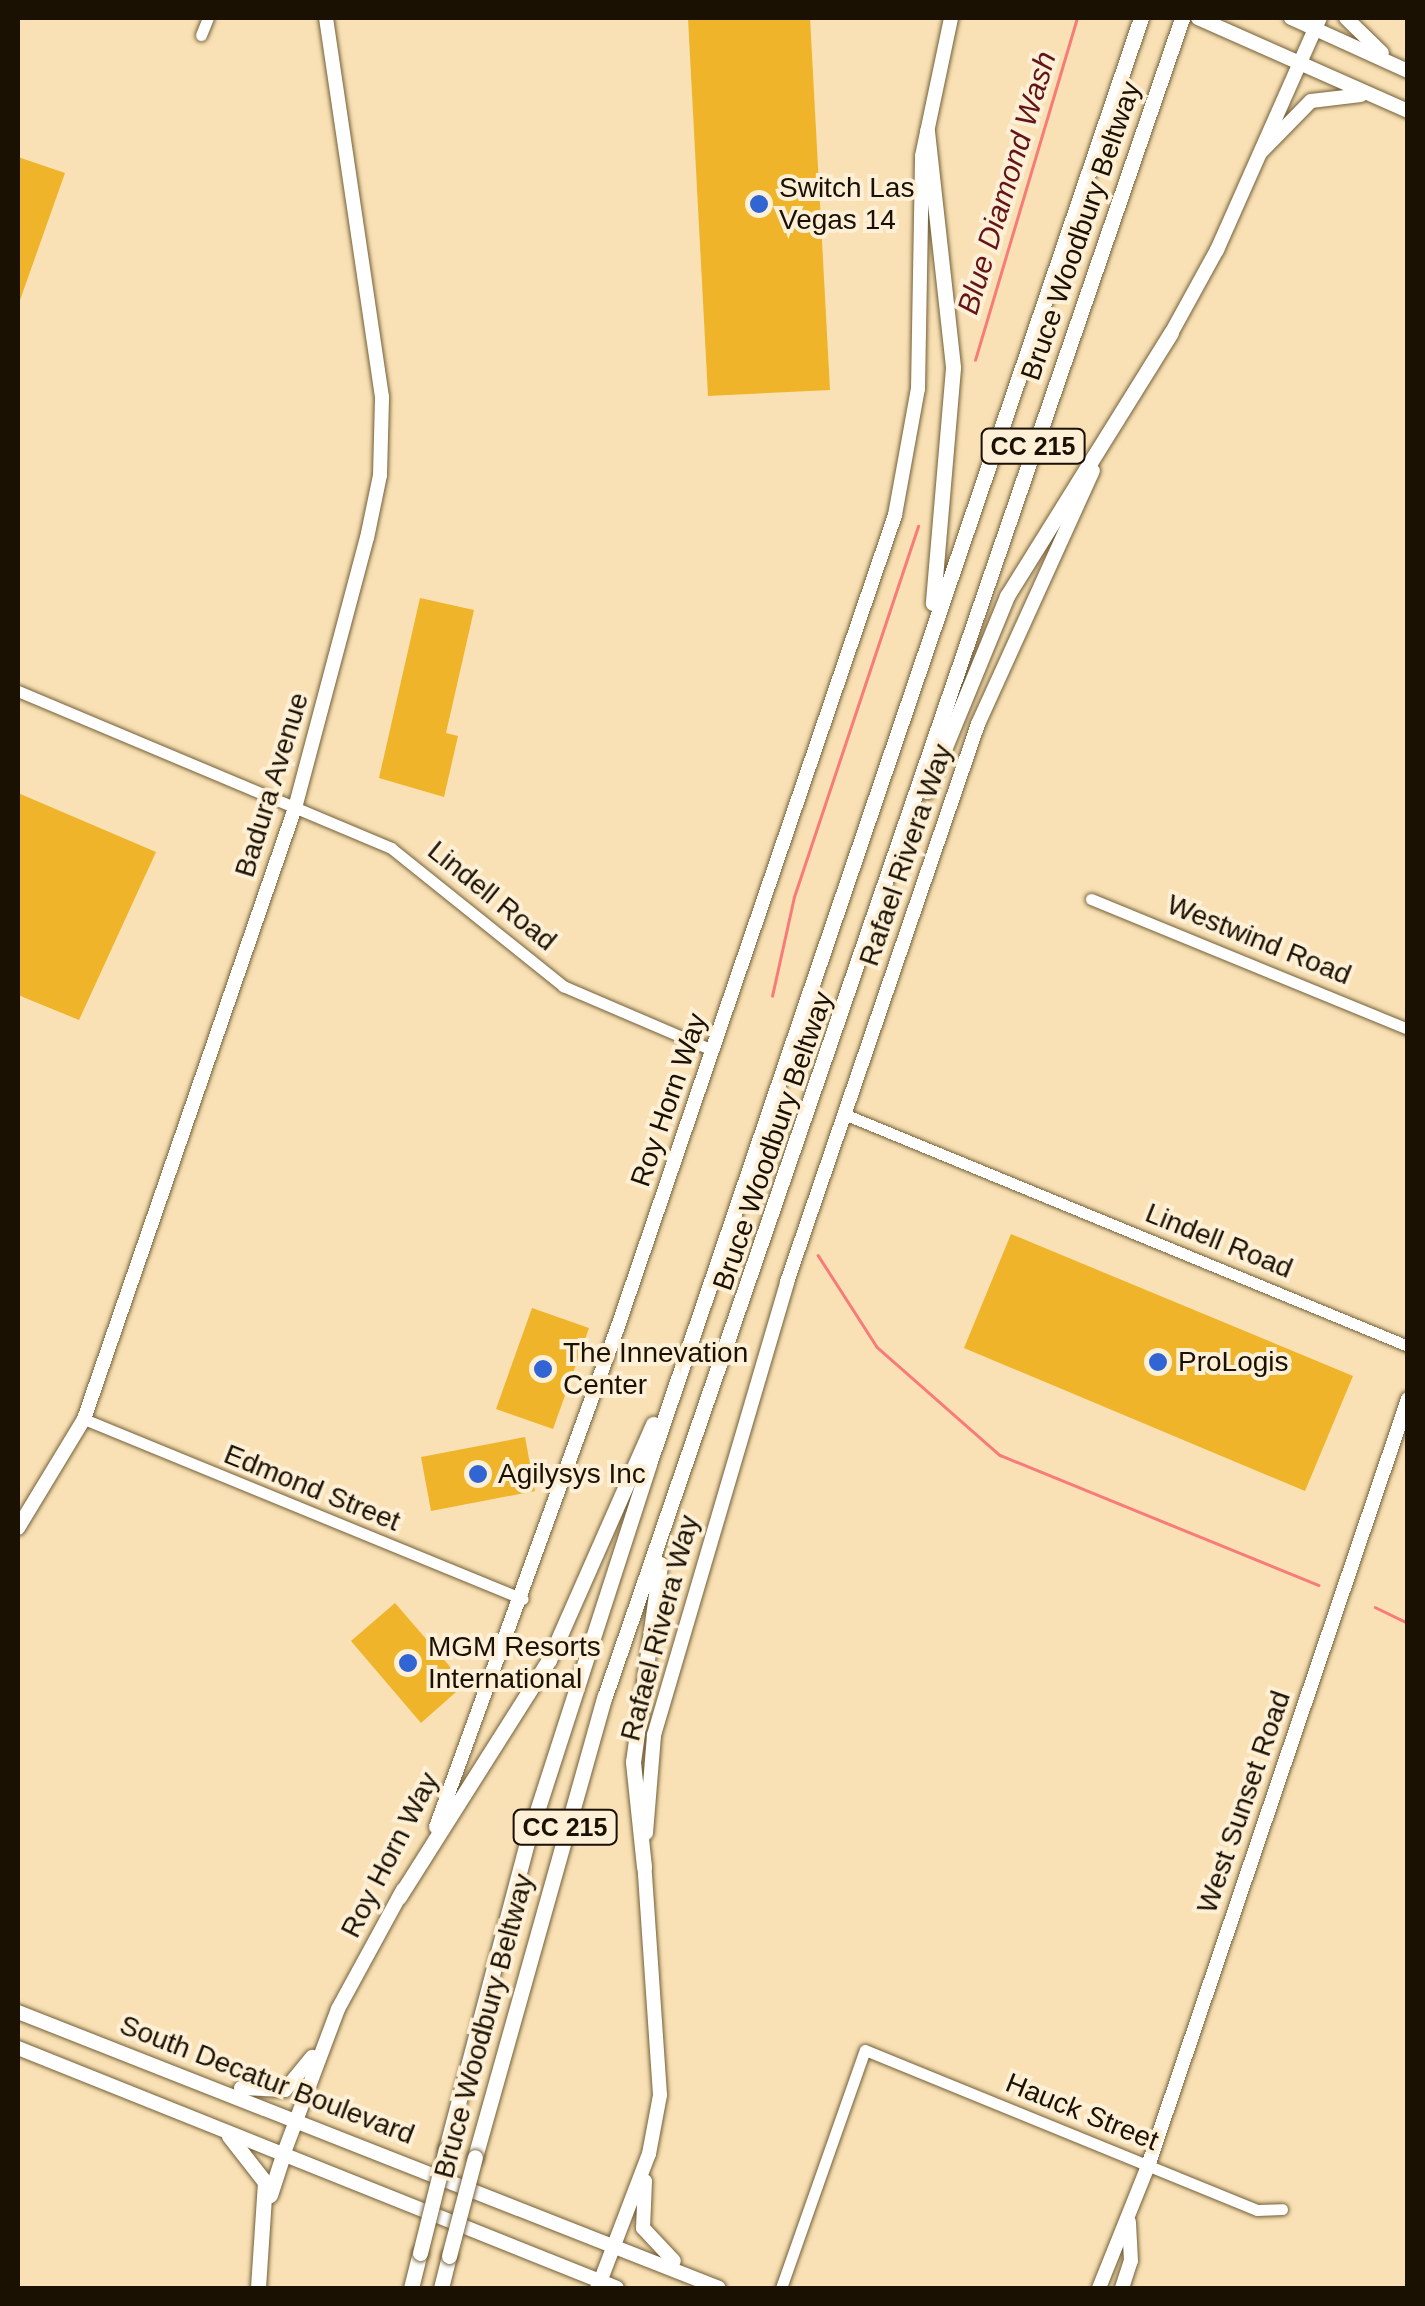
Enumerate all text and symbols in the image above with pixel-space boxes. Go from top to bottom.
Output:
water label: Blue Diamond Wash [950,47,1064,319]
street label: Bruce Woodbury Beltway [1014,77,1148,385]
place label: Switch Las Vegas 14 [779,171,914,237]
marker: Switch Las Vegas 14 [748,193,770,215]
road number: CC 215 [980,426,1086,466]
street label: Badura Avenue [228,688,316,882]
street label: Rafael Rivera Way [852,740,960,970]
street label: Lindell Road [421,834,563,958]
street label: Westwind Road [1162,888,1356,992]
street label: Bruce Woodbury Beltway [706,987,840,1295]
street label: Roy Horn Way [624,1009,714,1191]
street label: Lindell Road [1141,1196,1297,1286]
place label: The Innevation Center [563,1336,748,1402]
place label: ProLogis [1178,1345,1289,1379]
marker: ProLogis [1147,1351,1169,1373]
marker: The Innevation Center [532,1358,554,1380]
street label: Edmond Street [219,1437,405,1539]
place label: Agilysys Inc [498,1457,646,1491]
marker: Agilysys Inc [467,1463,489,1485]
street label: Rafael Rivera Way [614,1511,706,1745]
place label: MGM Resorts International [428,1630,601,1696]
marker: MGM Resorts International [397,1652,419,1674]
street label: West Sunset Road [1190,1686,1298,1918]
street label: Roy Horn Way [334,1767,446,1943]
road number: CC 215 [512,1807,618,1847]
street label: Bruce Woodbury Beltway [427,1870,541,2182]
street label: South Decatur Boulevard [115,2008,419,2152]
street label: Hauck Street [1001,2066,1163,2158]

